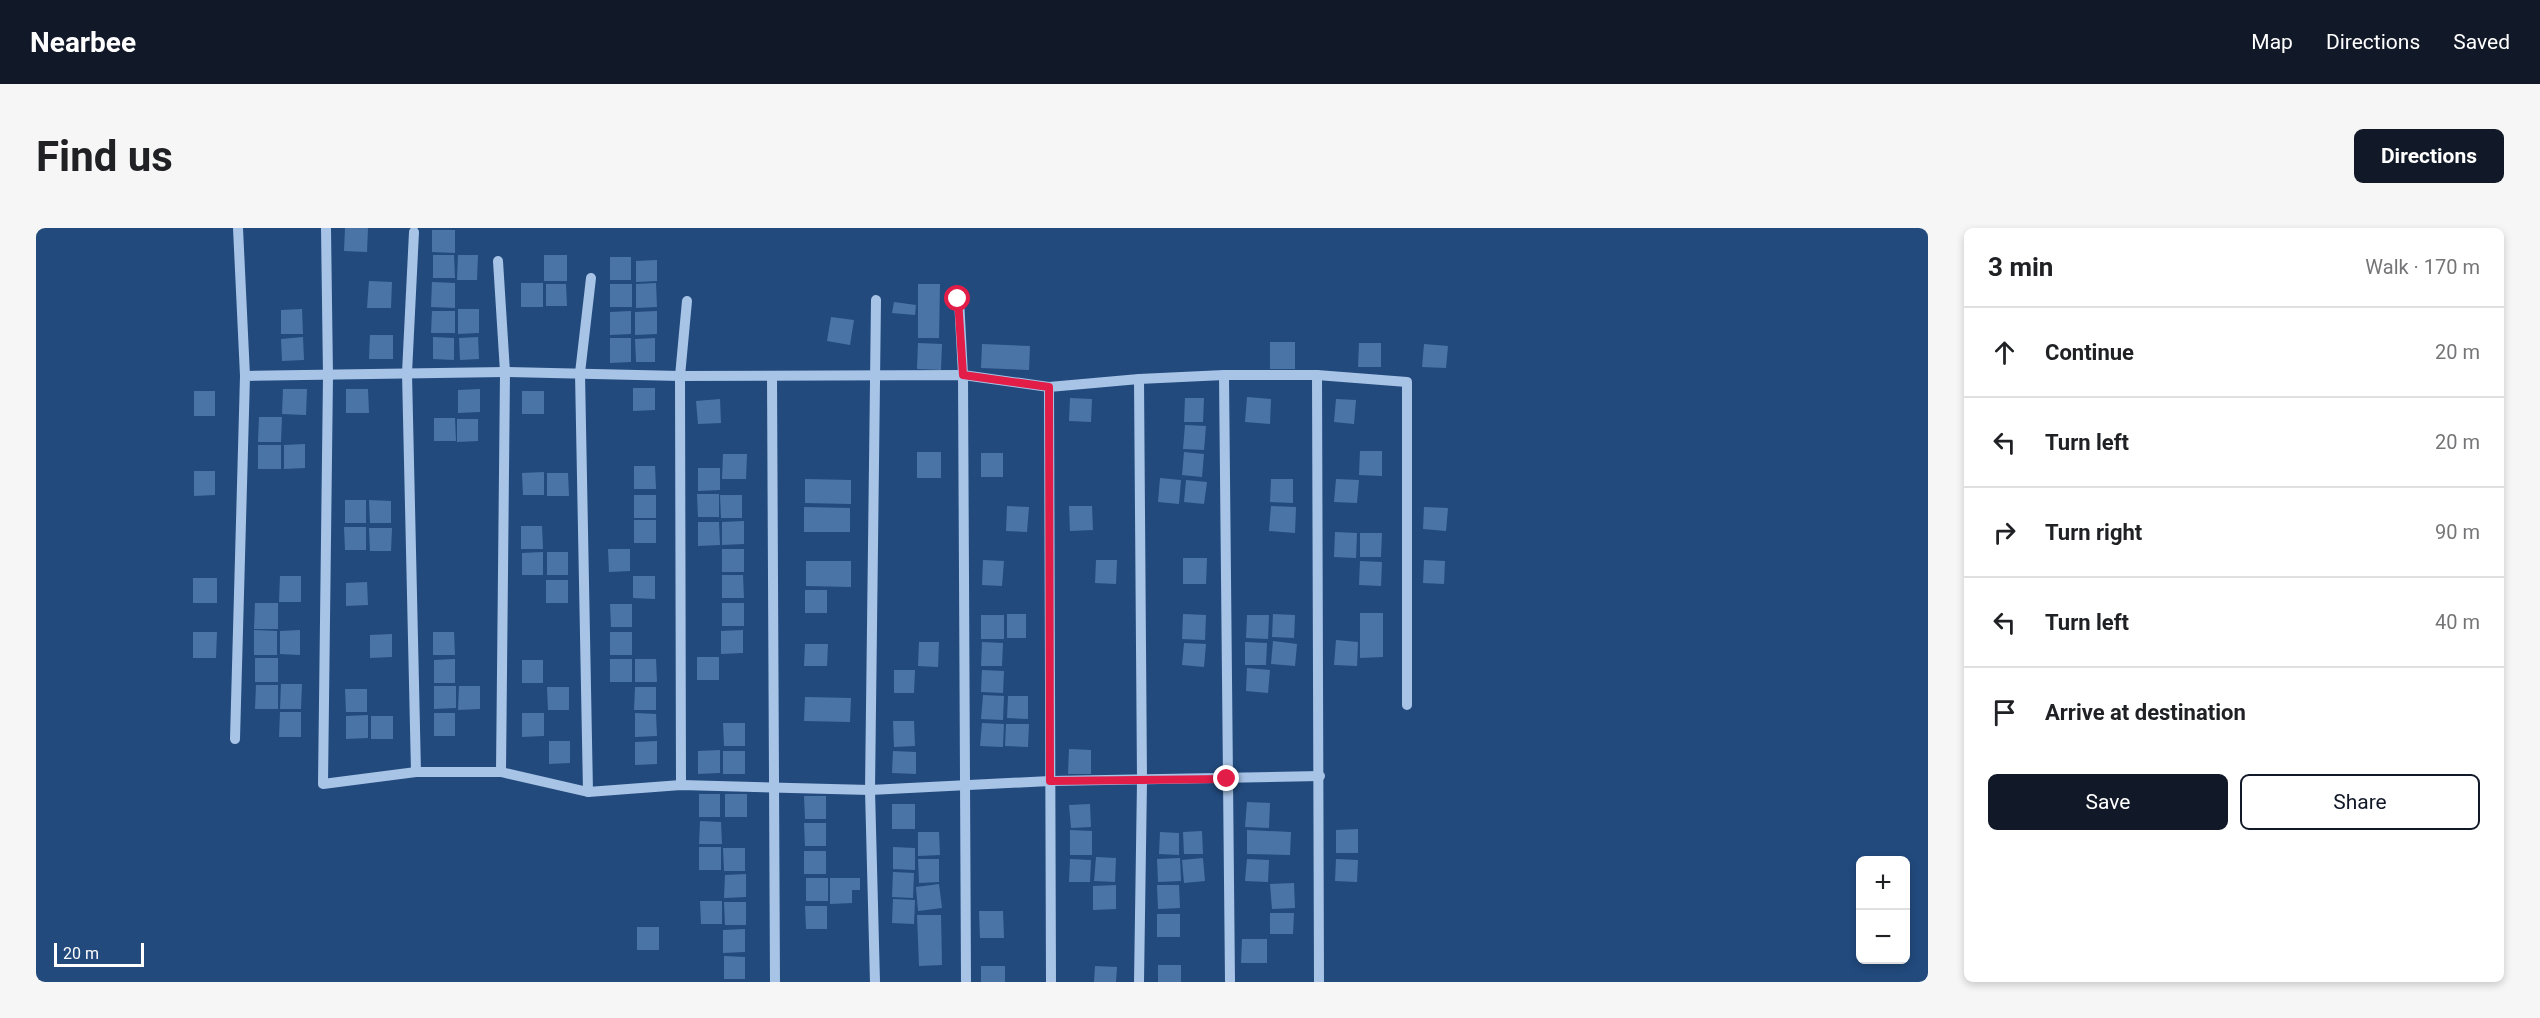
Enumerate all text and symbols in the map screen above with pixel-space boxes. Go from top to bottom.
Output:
text: Nearbee [30,26,136,59]
text: Map [2251,30,2293,54]
text: Directions [2326,30,2420,54]
text: Saved [2453,30,2510,54]
button: Directions [2354,129,2504,183]
text: Find us [36,132,173,181]
text: 3 min [1988,252,2053,282]
text: Walk · 170 m [2365,255,2480,279]
route start [944,285,970,311]
icon: ahead [1988,336,2021,369]
text: Continue [2045,340,2134,365]
text: 20 m [2435,340,2480,364]
icon: left [1988,426,2021,459]
text: Turn left [2045,430,2129,455]
text: 20 m [2435,430,2480,454]
icon: right [1988,516,2021,549]
text: Turn right [2045,520,2142,545]
text: 90 m [2435,520,2480,544]
icon: left [1988,606,2021,639]
text: Turn left [2045,610,2129,635]
text: 40 m [2435,610,2480,634]
icon: arrive [1988,696,2021,729]
text: Arrive at destination [2045,700,2246,725]
route end [1213,765,1239,791]
button: Save [1988,774,2228,830]
button: Share [2240,774,2480,830]
map controls [1856,856,1910,964]
button: + [1856,856,1910,910]
button: − [1856,910,1910,964]
scale bar [54,940,144,968]
text: 20 m [63,944,99,963]

